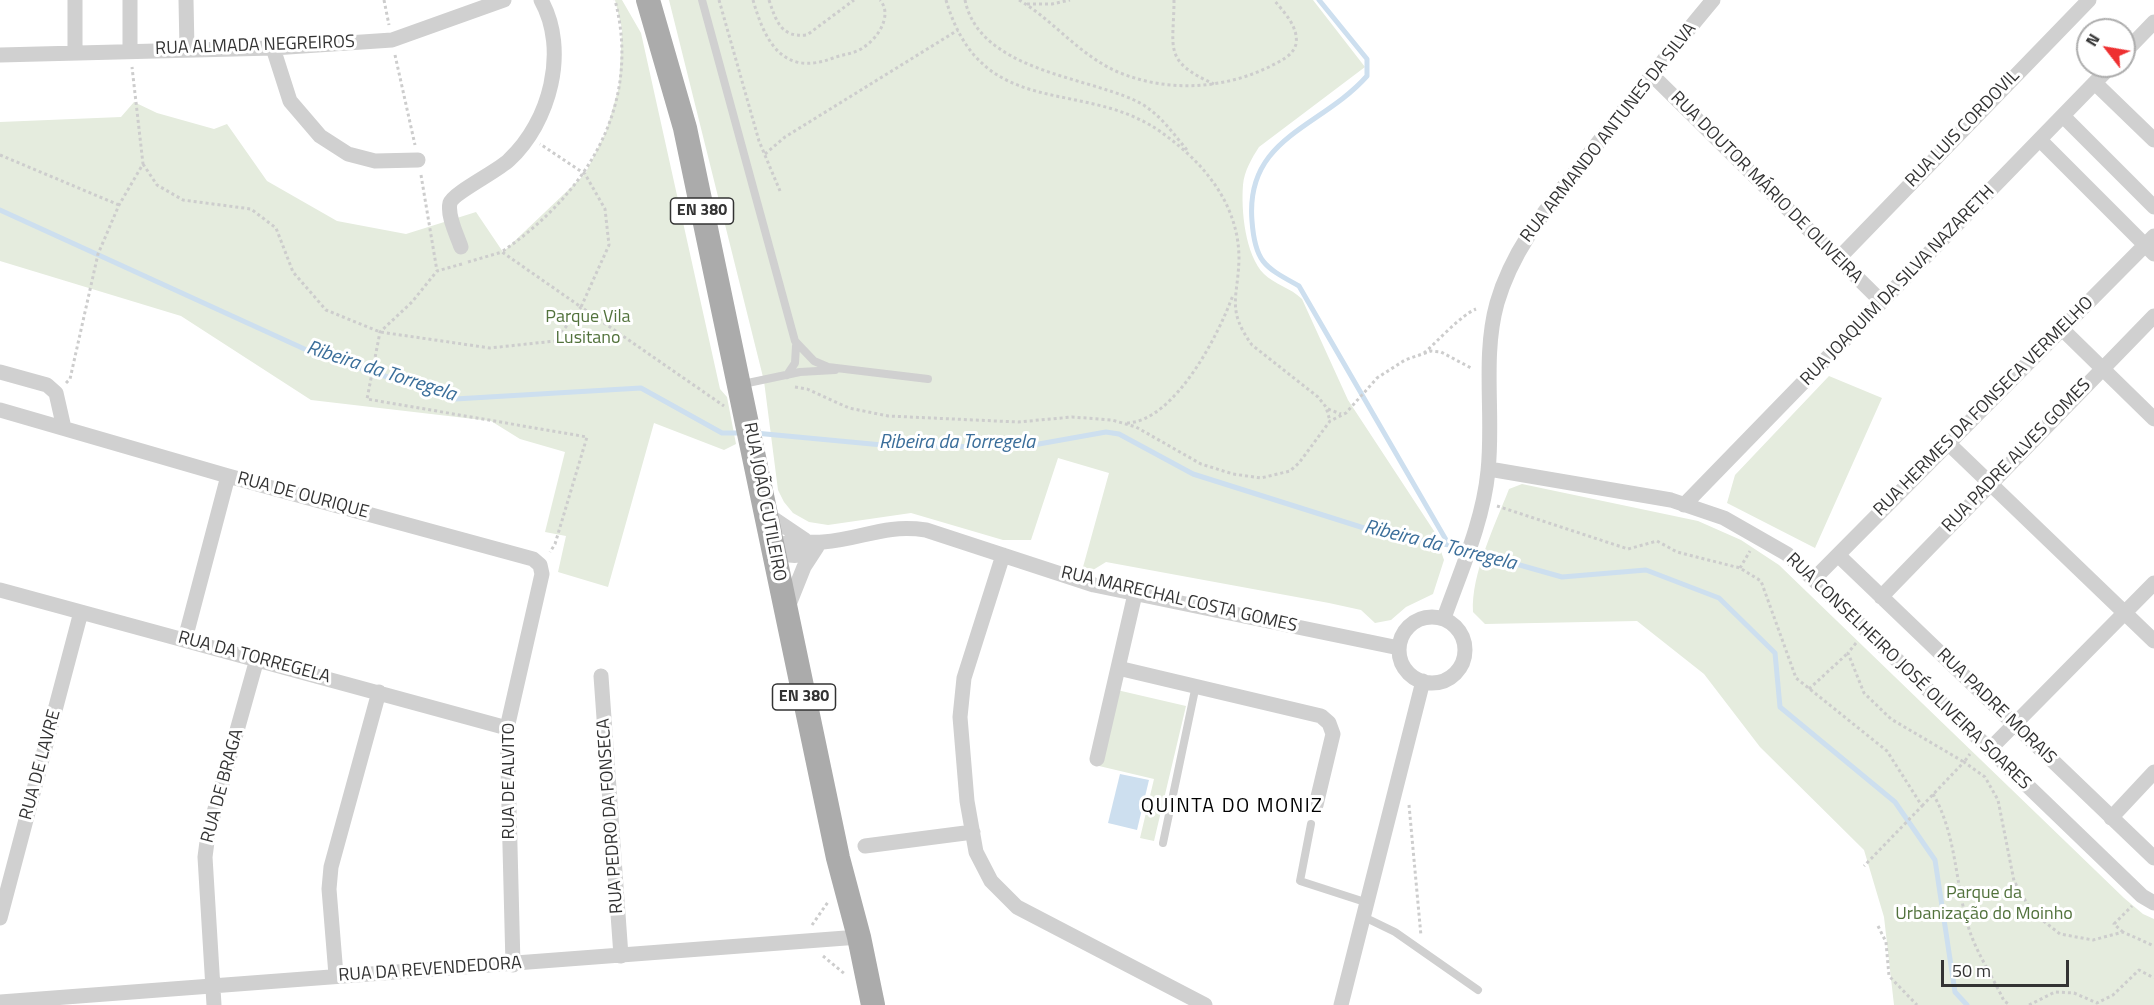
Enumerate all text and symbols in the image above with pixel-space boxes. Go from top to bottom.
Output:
north arrow [2076,18,2136,78]
street label: RUA ARMANDO ANTUNES DA SILVA [1517,19,1701,247]
text: N [2079,29,2105,51]
street label: RUA ALMADA NEGREIROS [155,32,355,60]
street label: RUA LUIS CORDOVIL [1901,66,2025,192]
street label: RUA DOUTOR MÁRIO DE OLIVEIRA [1666,88,1866,288]
street label: RUA JOAQUIM DA SILVA NAZARETH [1796,181,2000,391]
road number: EN 380 [670,198,734,224]
street label: RUA HERMES DA FONSECA VERMELHO [1870,293,2098,521]
park label: Parque Vila Lusitano [545,307,631,350]
water label: Ribeira da Torregela [303,337,459,407]
street label: RUA PADRE ALVES GOMES [1938,375,2096,537]
street label: RUA JOÃO CUTILEIRO [738,421,790,583]
water label: Ribeira da Torregela [879,431,1035,455]
street label: RUA DE OURIQUE [235,468,371,524]
water label: Ribeira da Torregela [1362,516,1518,576]
street label: RUA CONSELHEIRO JOSÉ OLIVEIRA SOARES [1781,549,2035,795]
street label: RUA MARECHAL COSTA GOMES [1059,562,1299,638]
street label: RUA DA TORREGELA [176,627,332,689]
street label: RUA PADRE MORAIS [1932,645,2060,769]
road number: EN 380 [772,684,836,710]
street label: RUA DE LAVRE [16,708,66,822]
street label: RUA PEDRO DA FONSECA [593,718,629,914]
street label: RUA DE ALVITO [499,723,521,839]
street label: RUA DE BRAGA [197,727,249,845]
district label: QUINTA DO MONIZ [1141,795,1323,819]
park label: Parque da Urbanização do Moinho [1895,883,2073,926]
scale bar [1944,948,2072,986]
street label: RUA DA REVENDEDORA [338,953,522,987]
text: 50 m [1952,957,1991,984]

